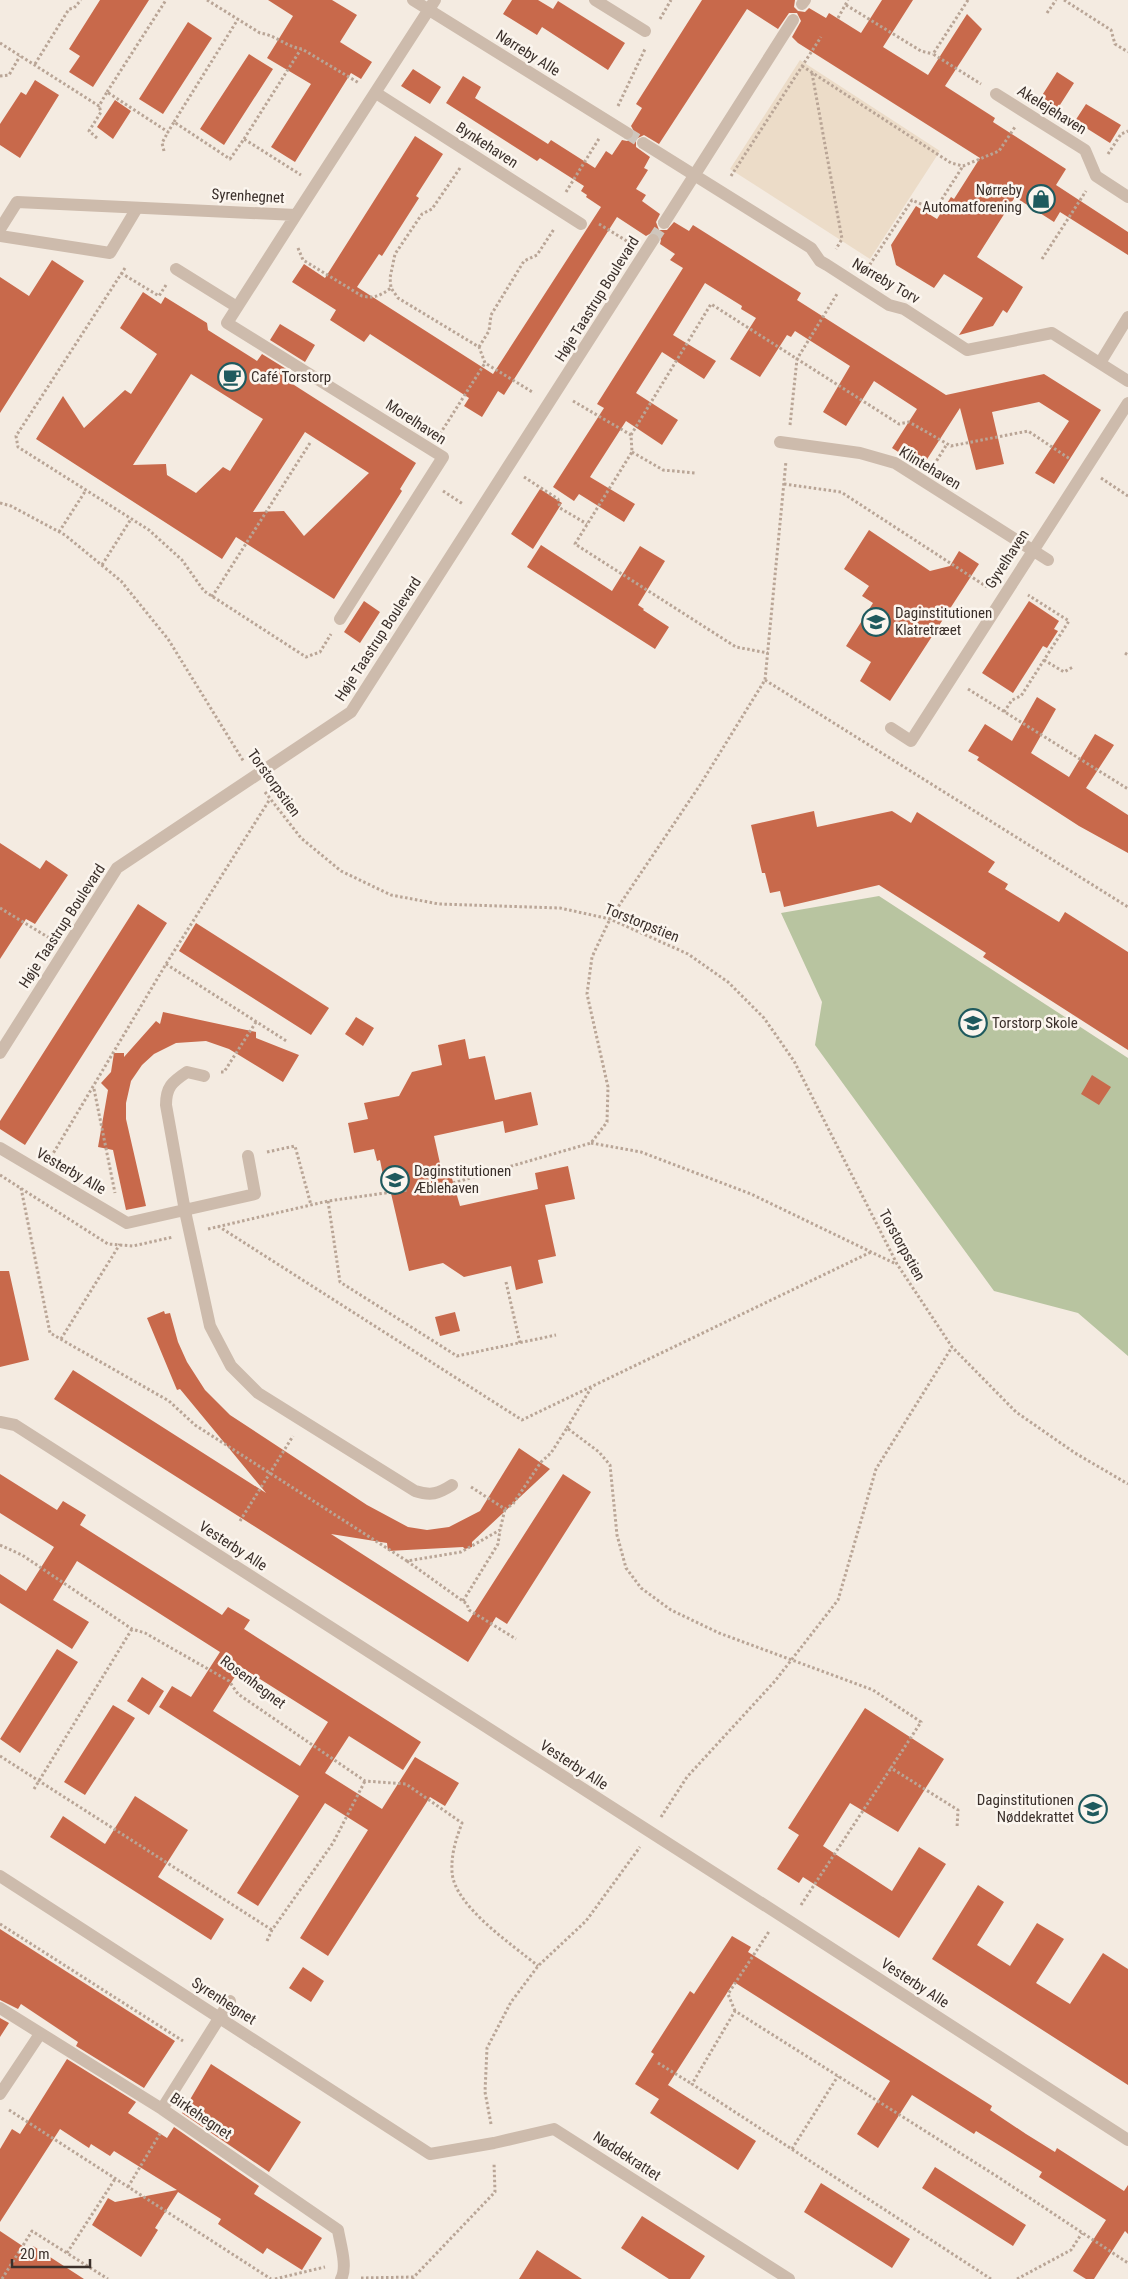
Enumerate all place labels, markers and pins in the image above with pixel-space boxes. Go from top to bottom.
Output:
place label: Nørreby Automatforening [922,181,1022,216]
shop icon: Nørreby Automatforening [1026,184,1056,214]
cafe icon: Café Torstorp [217,362,247,392]
place label: Café Torstorp [251,368,331,386]
place label: Daginstitutionen Klatretræet [895,604,992,639]
school or university icon: Daginstitutionen Klatretræet [861,607,891,637]
school or university icon: Torstorp Skole [958,1008,988,1038]
place label: Torstorp Skole [992,1014,1078,1032]
place label: Daginstitutionen Æblehaven [413,1162,511,1197]
school or university icon: Daginstitutionen Æblehaven [380,1165,410,1195]
place label: Daginstitutionen Nøddekrattet [977,1791,1074,1826]
school or university icon: Daginstitutionen Nøddekrattet [1078,1794,1108,1824]

